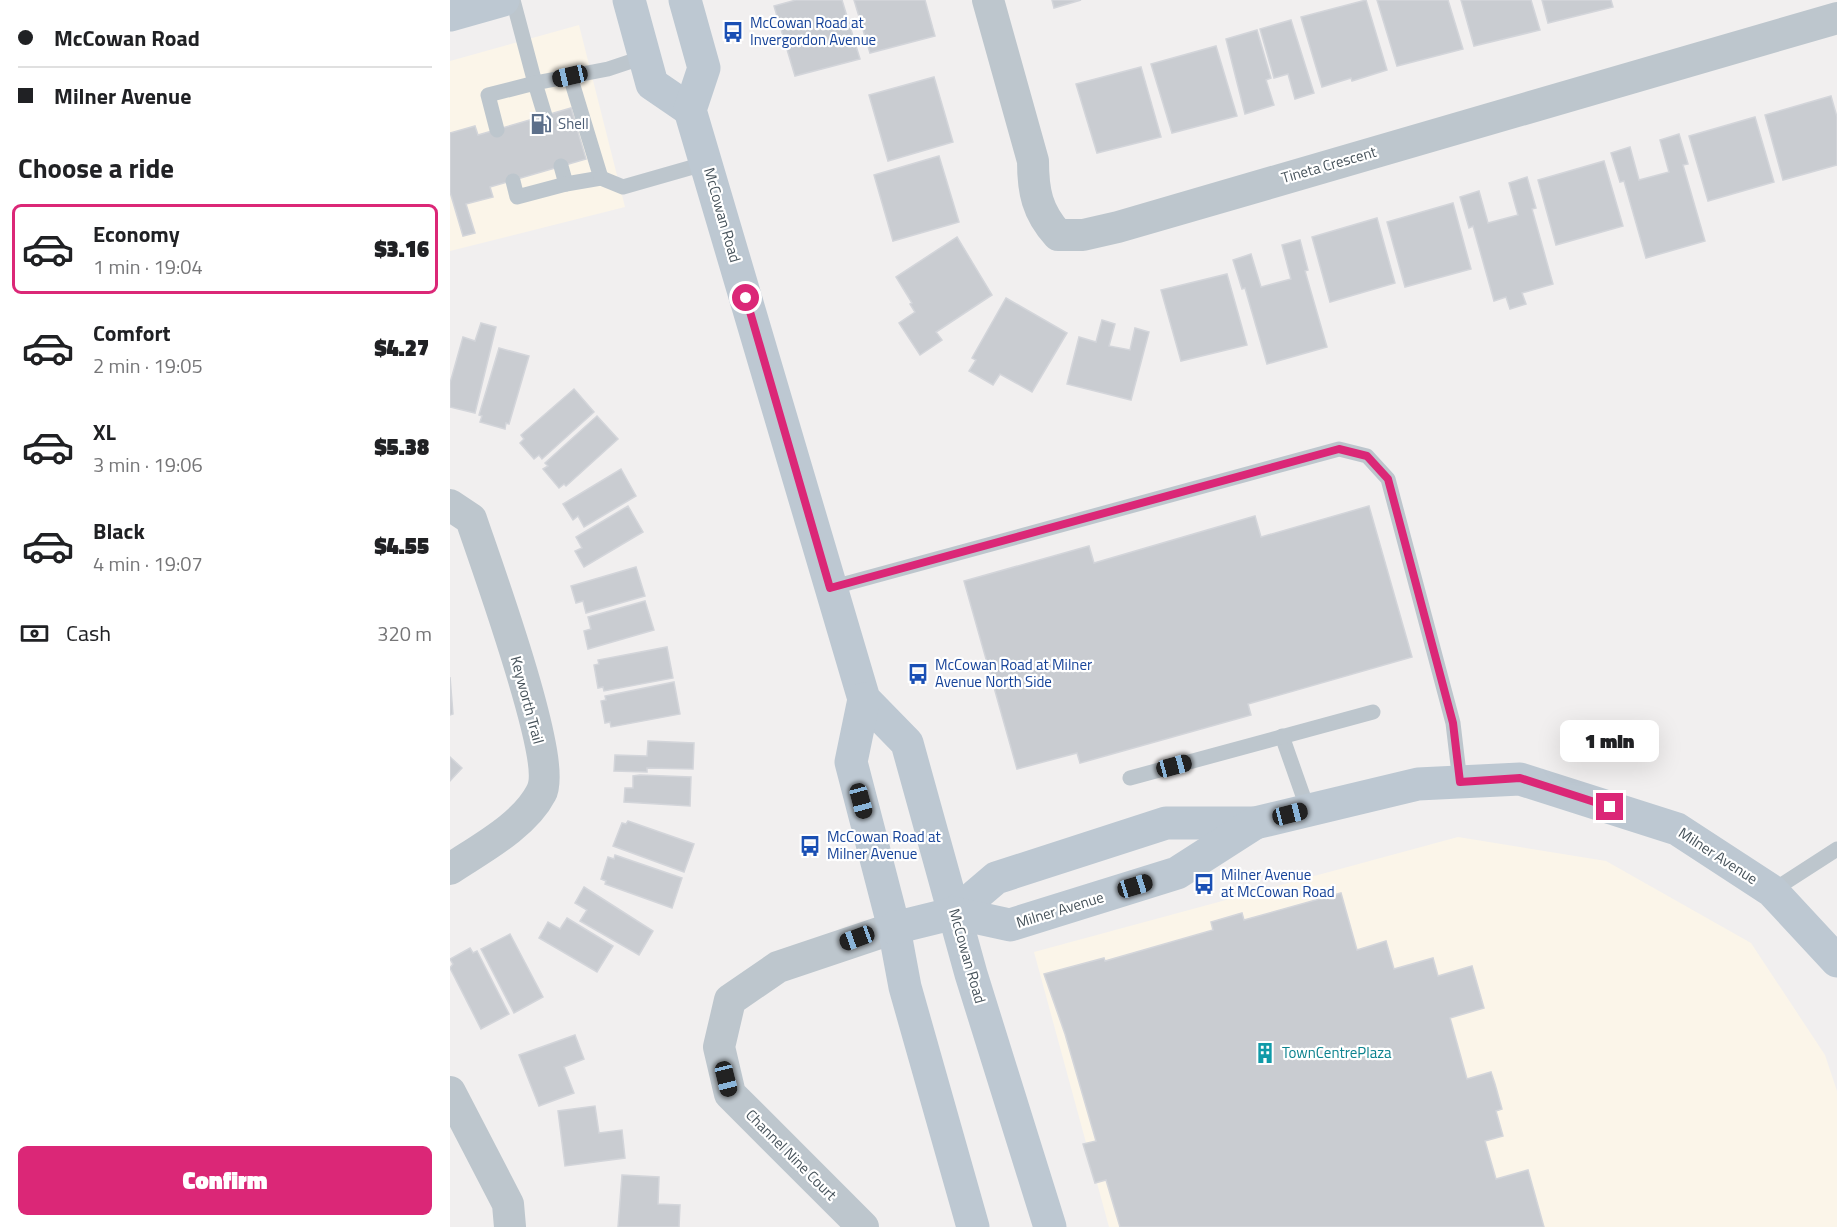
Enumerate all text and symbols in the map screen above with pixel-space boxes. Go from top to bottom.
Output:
place label: McCowan Road at Invergordon Avenue [750,11,876,51]
bus stop icon: McCowan Road at Invergordon Avenue [721,20,745,44]
text: McCowan Road [54,21,200,55]
car [550,63,590,89]
text: Milner Avenue [54,79,191,113]
fuel station icon: Shell [529,112,553,136]
place label: Shell [558,112,589,135]
street label: Tineta Crescent [1279,140,1380,189]
text: Choose a ride [18,147,174,188]
street label: McCowan Road [698,165,747,265]
text: Economy [93,217,180,251]
icon: car [21,222,75,276]
text: $3.16 [374,232,429,266]
text: 1 min · 19:04 [93,251,203,282]
route start [732,284,759,311]
text: Comfort [93,316,171,350]
icon: car [21,321,75,375]
text: $4.27 [374,331,429,365]
text: 2 min · 19:05 [93,350,203,381]
text: XL [93,415,116,449]
icon: car [21,420,75,474]
text: $5.38 [374,430,429,464]
text: 3 min · 19:06 [93,449,203,480]
text: Black [93,514,145,548]
icon: car [21,519,75,573]
text: $4.55 [374,529,429,563]
text: 4 min · 19:07 [93,548,203,579]
text: Cash [66,616,111,650]
icon: cash [18,617,51,650]
text: 320 m [377,618,432,649]
street label: Keyworth Trail [505,653,550,746]
place label: McCowan Road at Milner Avenue North Side [935,653,1092,693]
bus stop icon: McCowan Road at Milner Avenue North Side [906,662,930,686]
callout: 1 min [1560,720,1660,762]
text: 1 min [1585,725,1634,756]
car [1154,753,1194,779]
car [848,781,874,821]
route end [1596,793,1623,820]
car [1270,801,1310,827]
street label: Milner Avenue [1674,821,1762,890]
place label: McCowan Road at Milner Avenue [827,825,941,865]
bus stop icon: McCowan Road at Milner Avenue [798,834,822,858]
place label: Milner Avenue at McCowan Road [1221,863,1335,903]
car [1115,872,1155,900]
bus stop icon: Milner Avenue at McCowan Road [1192,872,1216,896]
street label: Milner Avenue [1013,885,1106,934]
street label: McCowan Road [943,906,992,1006]
car [837,923,877,953]
building icon: TownCentrePlaza [1253,1041,1277,1065]
place label: TownCentrePlaza [1282,1041,1392,1064]
car [713,1059,739,1099]
street label: Channel Nine Court [740,1104,843,1206]
button: Confirm [18,1146,432,1215]

